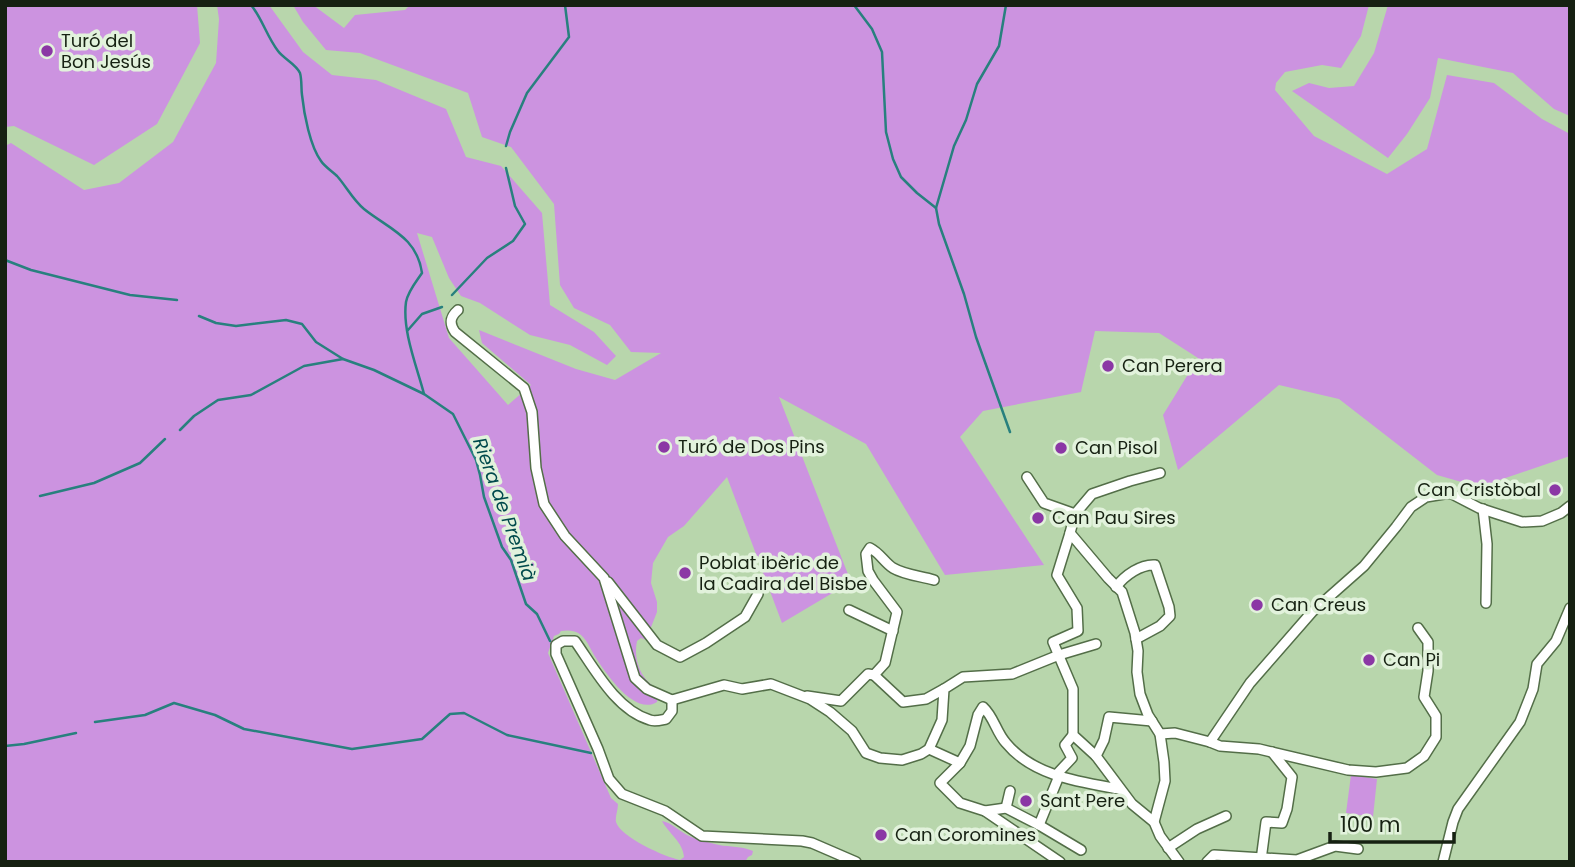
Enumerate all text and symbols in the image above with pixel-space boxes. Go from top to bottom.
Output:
place label: Turó del Bon Jesús [61,28,151,74]
marker: Turó del Bon Jesús [39,43,55,59]
place label: Can Perera [1122,353,1223,378]
marker: Can Perera [1100,358,1116,374]
water label: Riera de Premià [466,434,543,585]
place label: Turó de Dos Pins [678,434,825,459]
place label: Can Pisol [1075,435,1158,460]
marker: Turó de Dos Pins [656,439,672,455]
marker: Can Pisol [1053,440,1069,456]
place label: Can Cristòbal [1417,477,1541,502]
marker: Can Cristòbal [1547,482,1563,498]
place label: Can Pau Sires [1052,505,1176,530]
marker: Can Pau Sires [1030,510,1046,526]
place label: Poblat ibèric de la Cadira del Bisbe [699,550,868,596]
marker: Poblat ibèric de la Cadira del Bisbe [677,565,693,581]
place label: Can Creus [1271,592,1366,617]
marker: Can Creus [1249,597,1265,613]
place label: Can Pi [1383,647,1440,672]
marker: Can Pi [1361,652,1377,668]
place label: Sant Pere [1040,788,1125,813]
marker: Sant Pere [1018,793,1034,809]
scale bar [1330,800,1454,844]
text: 100 m [1340,810,1400,839]
place label: Can Coromines [895,822,1036,847]
marker: Can Coromines [873,827,889,843]

